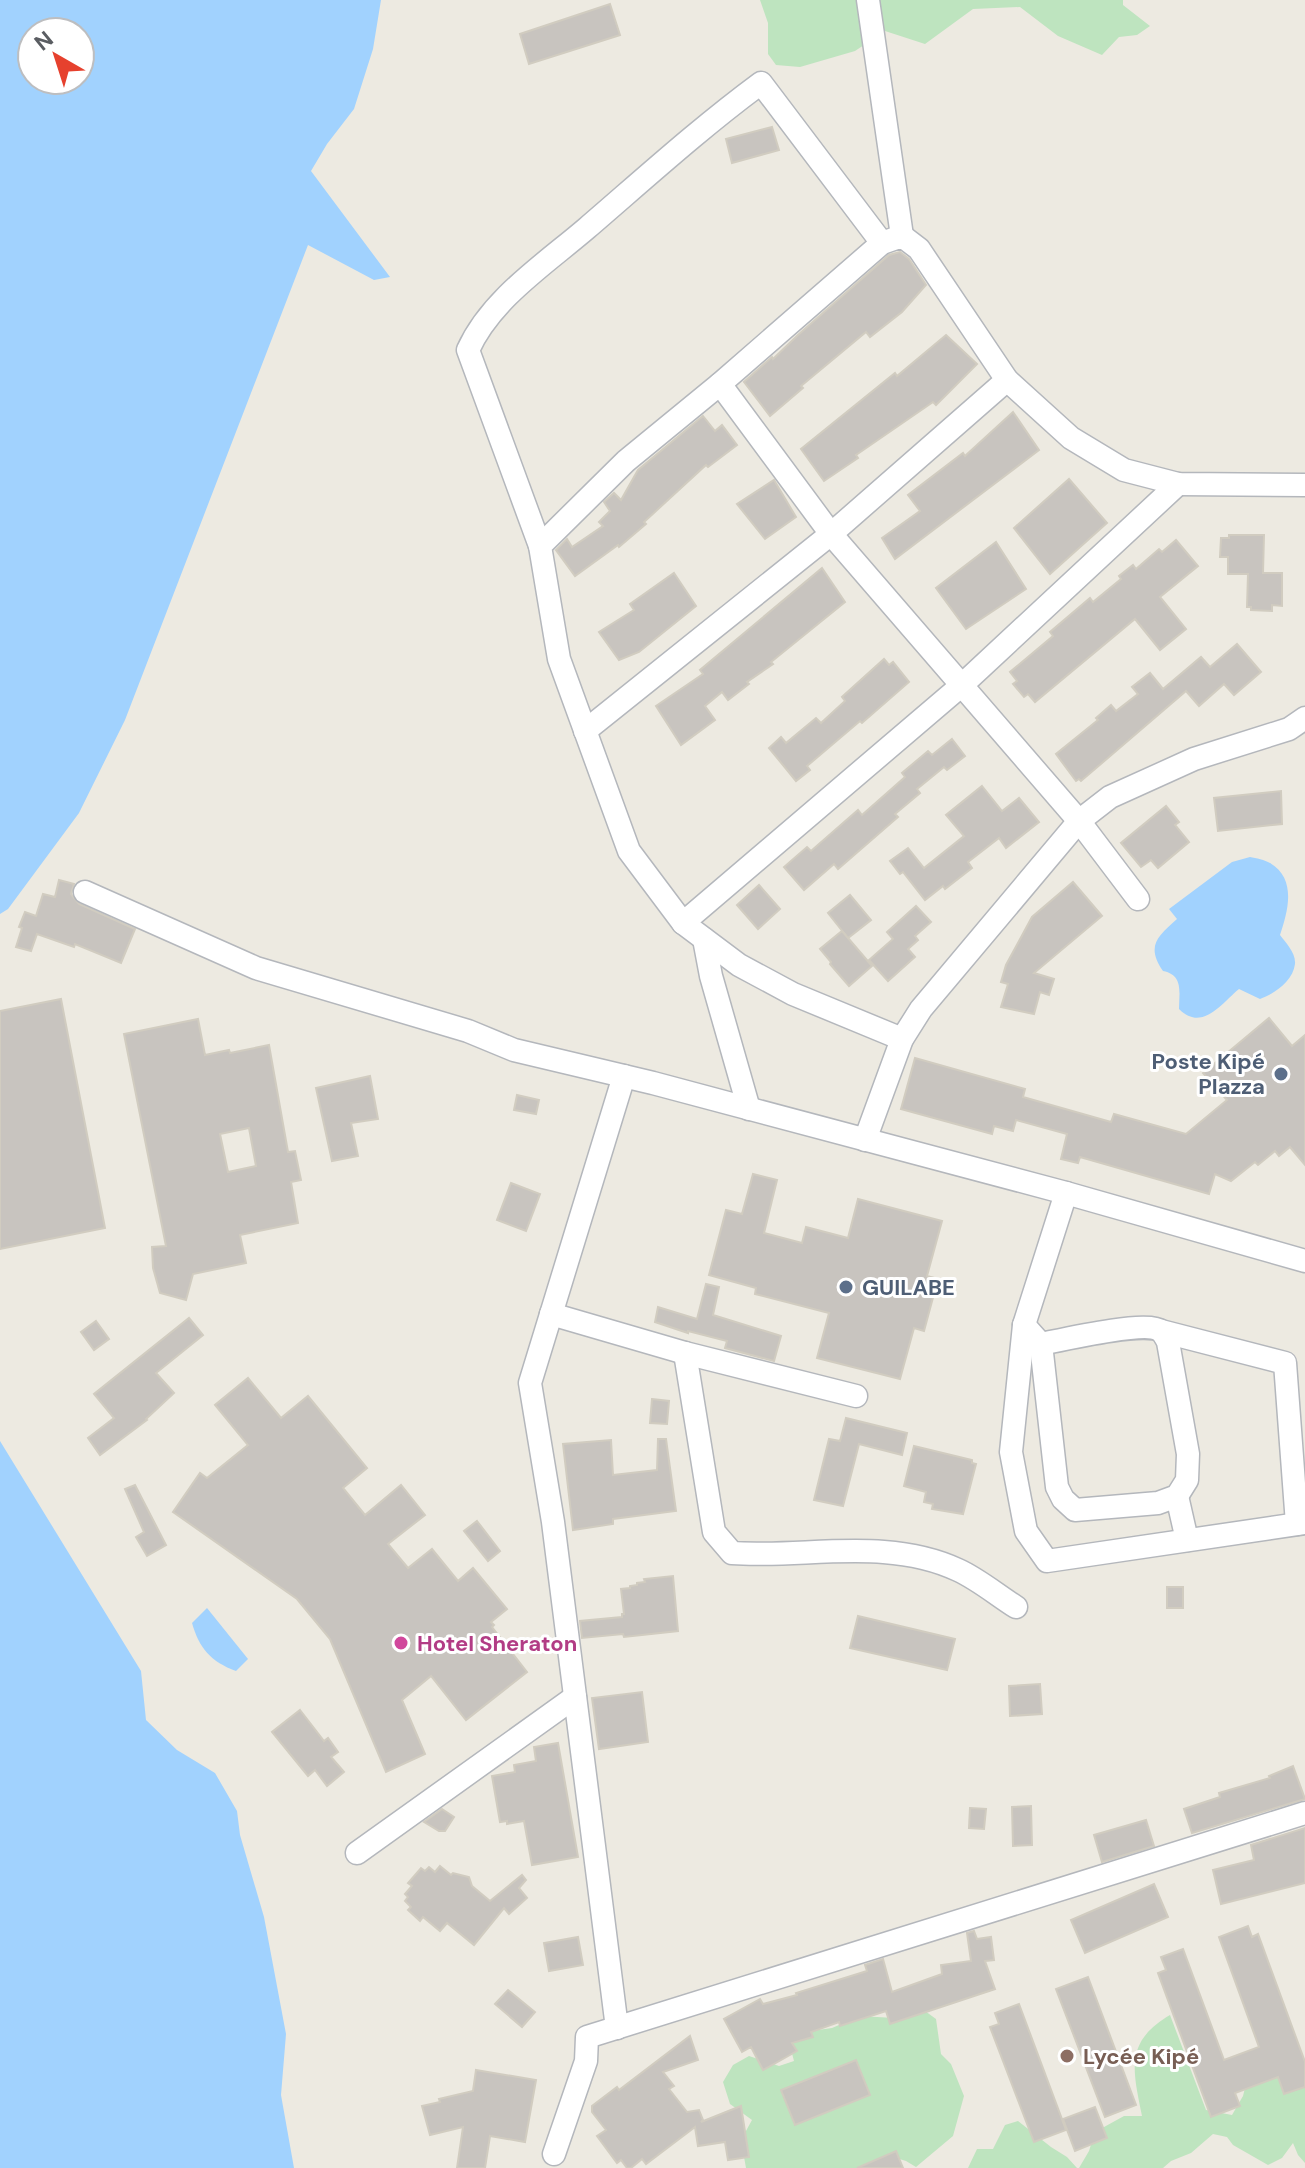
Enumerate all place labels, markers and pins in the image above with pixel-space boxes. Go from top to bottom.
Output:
place label: Poste Kipé Plazza [1152,1047,1265,1101]
marker: Poste Kipé Plazza [1272,1065,1290,1083]
place label: GUILABE [862,1273,955,1302]
marker: GUILABE [837,1278,855,1296]
place label: Hotel Sheraton [417,1629,577,1658]
marker: Hotel Sheraton [392,1634,410,1652]
place label: Lycée Kipé [1083,2042,1199,2071]
marker: Lycée Kipé [1058,2047,1076,2065]

